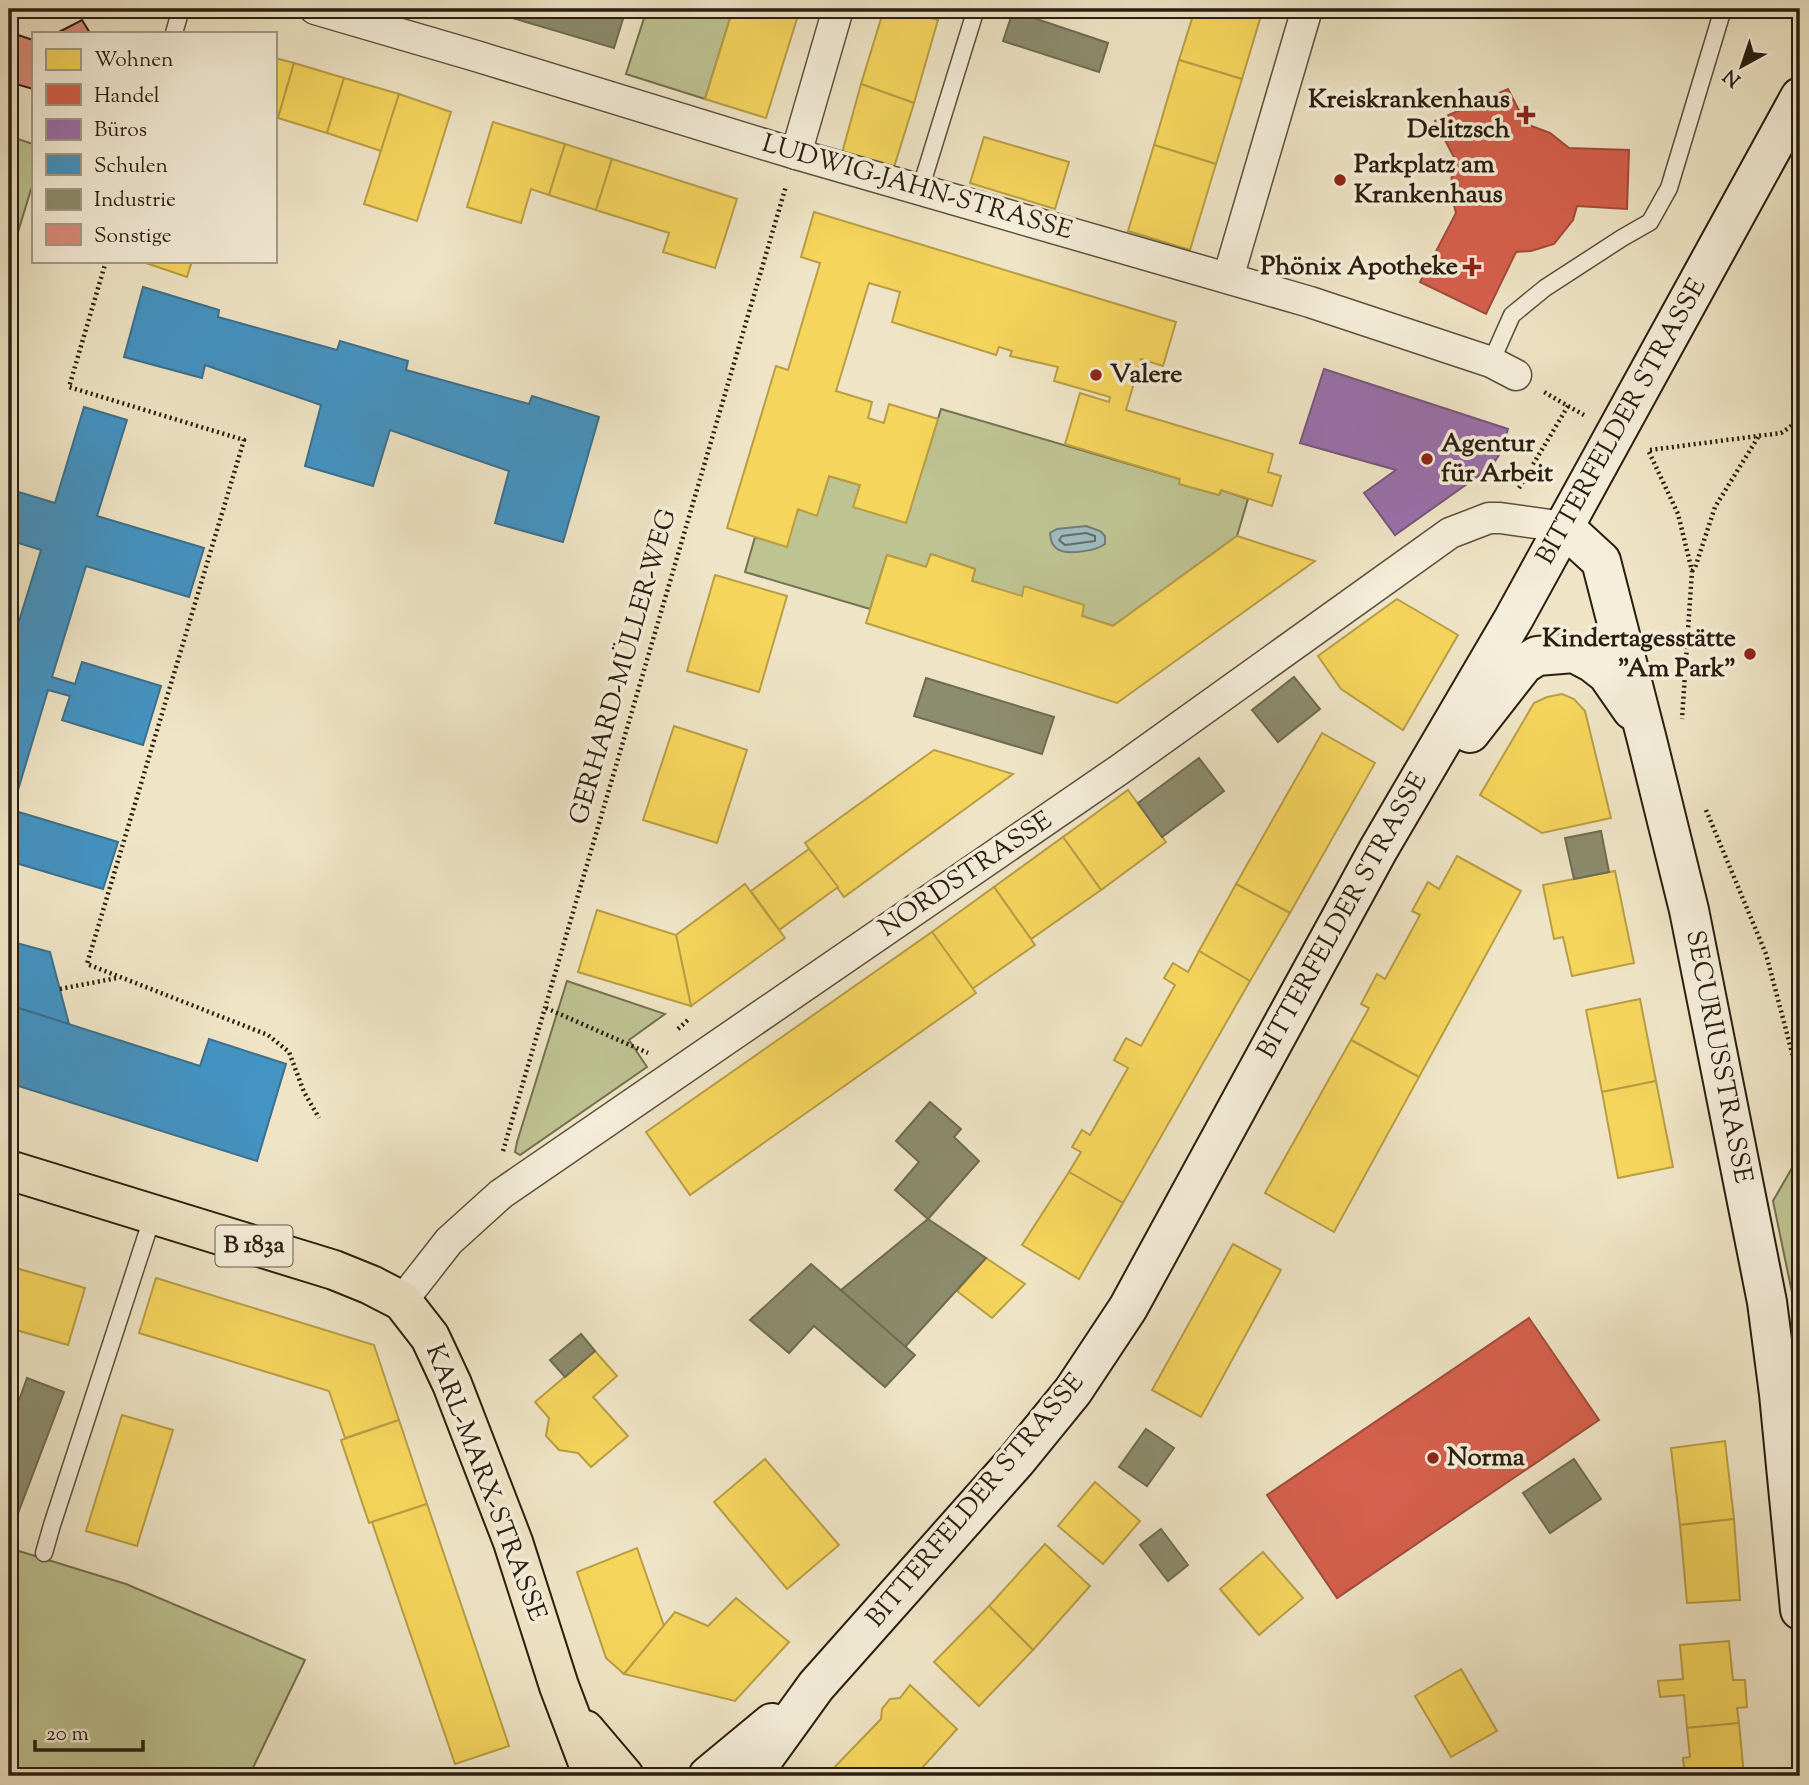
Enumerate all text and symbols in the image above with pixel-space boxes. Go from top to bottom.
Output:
legend [32,32,276,262]
north arrow [1708,32,1778,102]
text: Wohnen [94,46,173,76]
text: N [1718,62,1747,92]
text: Handel [94,82,160,112]
place label: Kreiskrankenhaus Delitzsch [1308,82,1511,149]
marker: Kreiskrankenhaus Delitzsch [1516,105,1536,125]
text: Büros [94,116,147,146]
street label: LUDWIG-JAHN-STRASSE [758,126,1077,250]
place label: Parkplatz am Krankenhaus [1354,147,1503,214]
text: Schulen [94,152,168,182]
marker: Parkplatz am Krankenhaus [1332,172,1348,188]
text: Industrie [94,186,176,216]
text: Sonstige [94,222,172,252]
place label: Phönix Apotheke [1261,249,1458,286]
marker: Phönix Apotheke [1464,259,1480,275]
street label: BITTERFELDER STRASSE [1528,272,1716,572]
place label: Valere [1110,357,1182,394]
marker: Valere [1088,367,1104,383]
place label: Agentur für Arbeit [1441,426,1553,493]
marker: Agentur für Arbeit [1419,451,1435,467]
street label: GERHARD-MÜLLER-WEG [561,505,687,829]
place label: Kindertagesstätte "Am Park" [1542,621,1736,688]
marker: Kindertagesstätte "Am Park" [1742,646,1758,662]
street label: BITTERFELDER STRASSE [1249,766,1437,1066]
street label: NORDSTRASSE [872,803,1060,947]
street label: SECURIUSSTRASSE [1675,927,1761,1187]
road number: B 183a [216,1226,292,1266]
street label: KARL-MARX-STRASSE [415,1339,555,1627]
street label: BITTERFELDER STRASSE [858,1366,1094,1636]
place label: Norma [1447,1440,1525,1477]
marker: Norma [1425,1450,1441,1466]
scale bar [35,1708,144,1752]
text: 20 m [46,1720,89,1750]

